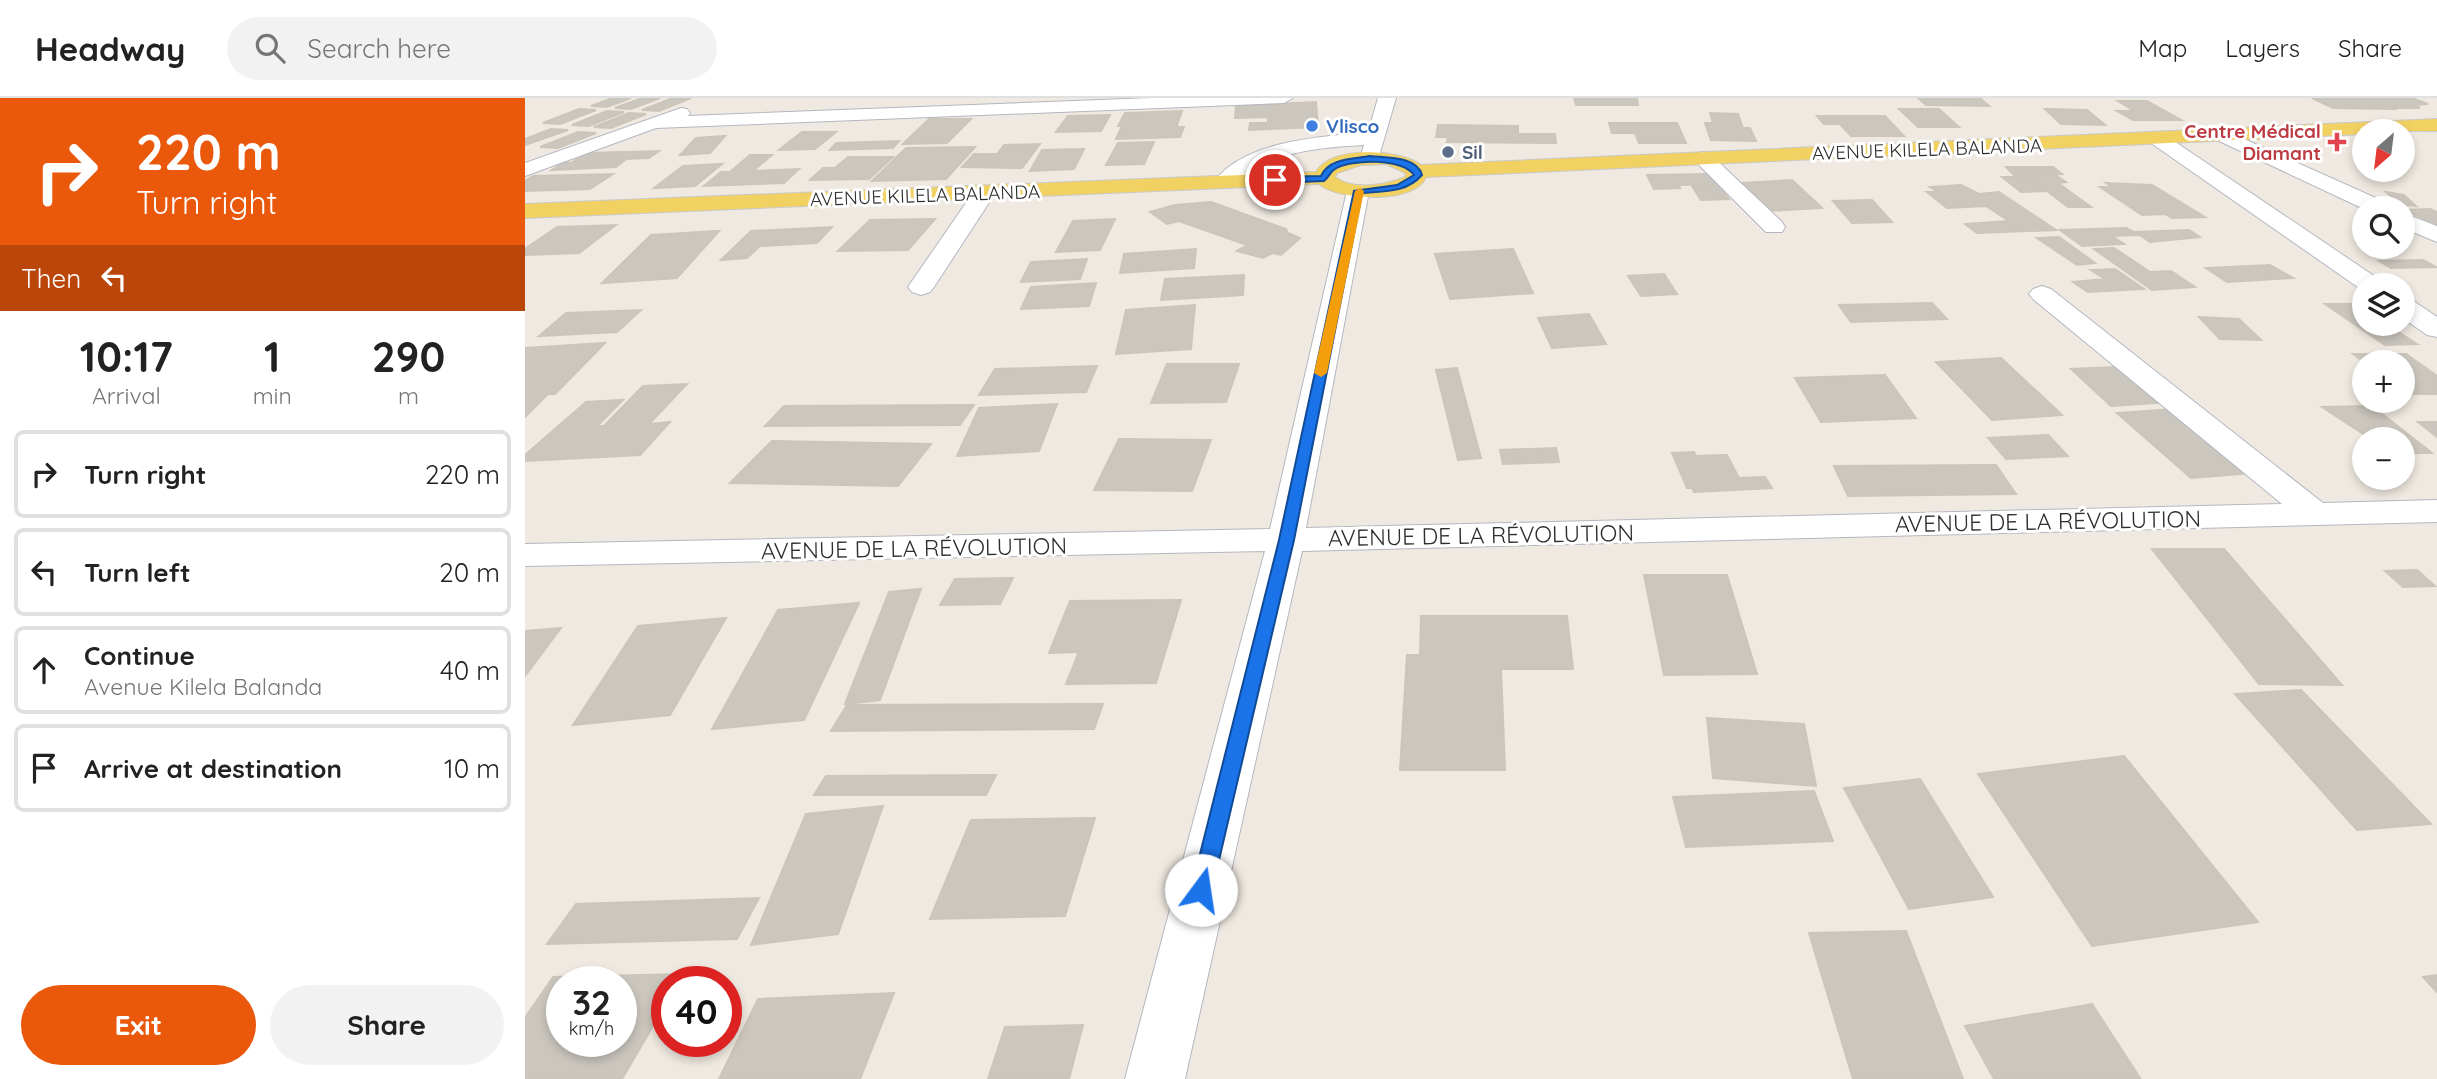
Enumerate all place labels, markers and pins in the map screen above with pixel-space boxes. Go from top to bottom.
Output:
place label: Vlisco [1326,114,1380,138]
marker: Vlisco [1304,118,1320,134]
place label: Centre Médical Diamant [2184,119,2321,165]
marker: Centre Médical Diamant [2327,132,2347,152]
place label: Sil [1462,140,1483,164]
marker: Sil [1440,144,1456,160]
pin [1245,150,1305,210]

